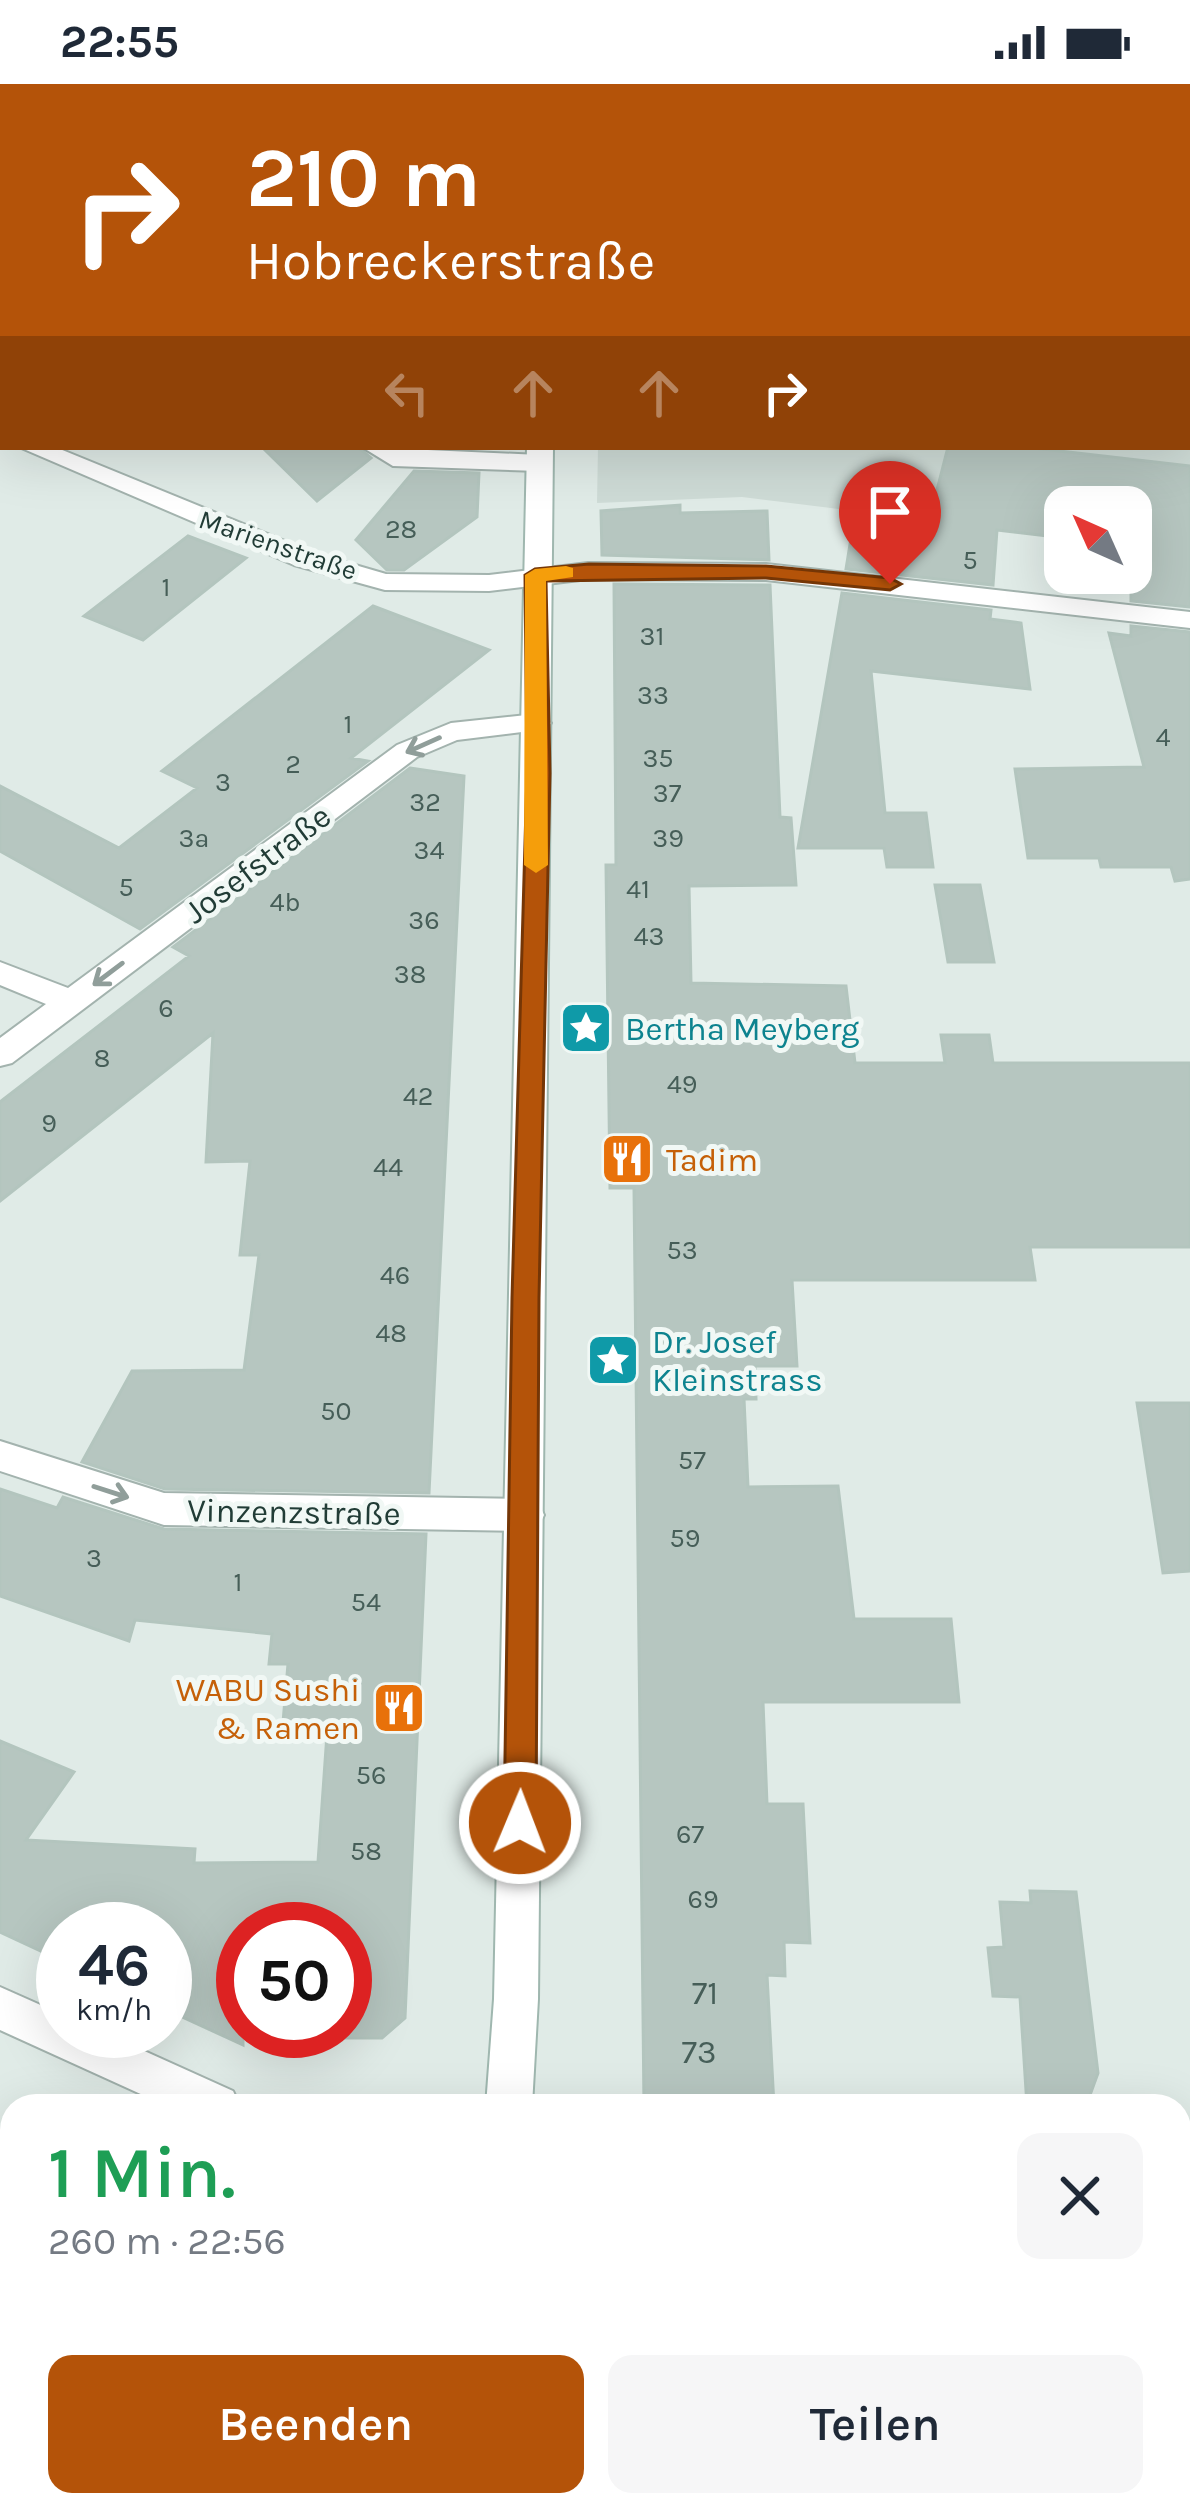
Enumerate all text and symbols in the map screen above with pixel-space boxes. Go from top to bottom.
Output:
text: 22:55 [60,16,179,68]
text: 210 m [246,129,481,227]
icon: right [48,132,204,288]
text: Hobreckerstraße [246,229,655,293]
icon: left [374,360,440,426]
icon: ahead [500,360,566,426]
icon: ahead [626,360,692,426]
icon: right [752,360,818,426]
pin [839,461,941,584]
icon: arrive [857,479,923,545]
north arrow [1044,486,1152,594]
map controls [1044,486,1152,594]
street label: Marienstraße [195,503,361,587]
house number: 28 [385,513,417,545]
house number: 5 [962,544,978,576]
house number: 1 [162,571,170,603]
house number: 31 [640,620,664,652]
house number: 33 [637,679,669,711]
house number: 1 [344,708,352,740]
house number: 4 [1155,721,1171,753]
one-way arrow [405,735,441,757]
house number: 35 [642,742,674,774]
house number: 2 [285,748,301,780]
house number: 3 [215,766,231,798]
house number: 37 [653,777,682,809]
house number: 32 [409,786,441,818]
street label: Josefstraße [177,797,338,931]
house number: 3a [179,822,209,854]
house number: 39 [652,822,684,854]
house number: 34 [413,834,445,866]
house number: 5 [118,871,134,903]
house number: 41 [626,873,650,905]
house number: 4b [269,886,301,918]
house number: 36 [408,904,440,936]
house number: 43 [633,920,665,952]
house number: 38 [394,958,426,990]
one-way arrow [92,961,125,987]
house number: 6 [158,992,174,1024]
place icon: Bertha Meyberg [558,1000,614,1056]
place label: Bertha Meyberg [625,1010,860,1048]
house number: 8 [94,1042,110,1074]
house number: 49 [667,1068,697,1100]
house number: 42 [403,1080,433,1112]
house number: 9 [41,1107,57,1139]
restaurant icon: Tadim [599,1131,655,1187]
place label: Tadim [666,1141,758,1179]
house number: 44 [373,1151,403,1183]
house number: 53 [666,1234,698,1266]
house number: 46 [380,1259,410,1291]
house number: 48 [375,1317,407,1349]
place label: Dr. Josef Kleinstrass [652,1323,823,1399]
place icon: Dr. Josef Kleinstrass [585,1332,641,1388]
house number: 50 [320,1395,352,1427]
house number: 57 [678,1444,706,1476]
one-way arrow [91,1482,129,1504]
street label: Vinzenzstraße [187,1491,401,1533]
house number: 59 [670,1522,700,1554]
house number: 3 [86,1542,102,1574]
house number: 1 [234,1566,242,1598]
house number: 54 [351,1586,381,1618]
place label: WABU Sushi & Ramen [176,1671,360,1747]
restaurant icon: WABU Sushi & Ramen [371,1680,427,1736]
house number: 56 [356,1759,386,1791]
position arrow [457,1760,583,1886]
house number: 67 [676,1818,704,1850]
house number: 58 [350,1835,382,1867]
house number: 69 [687,1883,719,1915]
speed limit sign: 50 [216,1902,372,2058]
text: 46 [78,1930,150,2000]
house number: 71 [692,1974,718,2012]
text: km/h [76,1992,152,2028]
house number: 73 [682,2033,716,2071]
text: 1 Min. [48,2131,236,2215]
button: close [1017,2133,1143,2259]
text: 260 m · 22:56 [48,2218,286,2264]
button: Beenden [48,2355,584,2493]
button: Teilen [608,2355,1143,2493]

